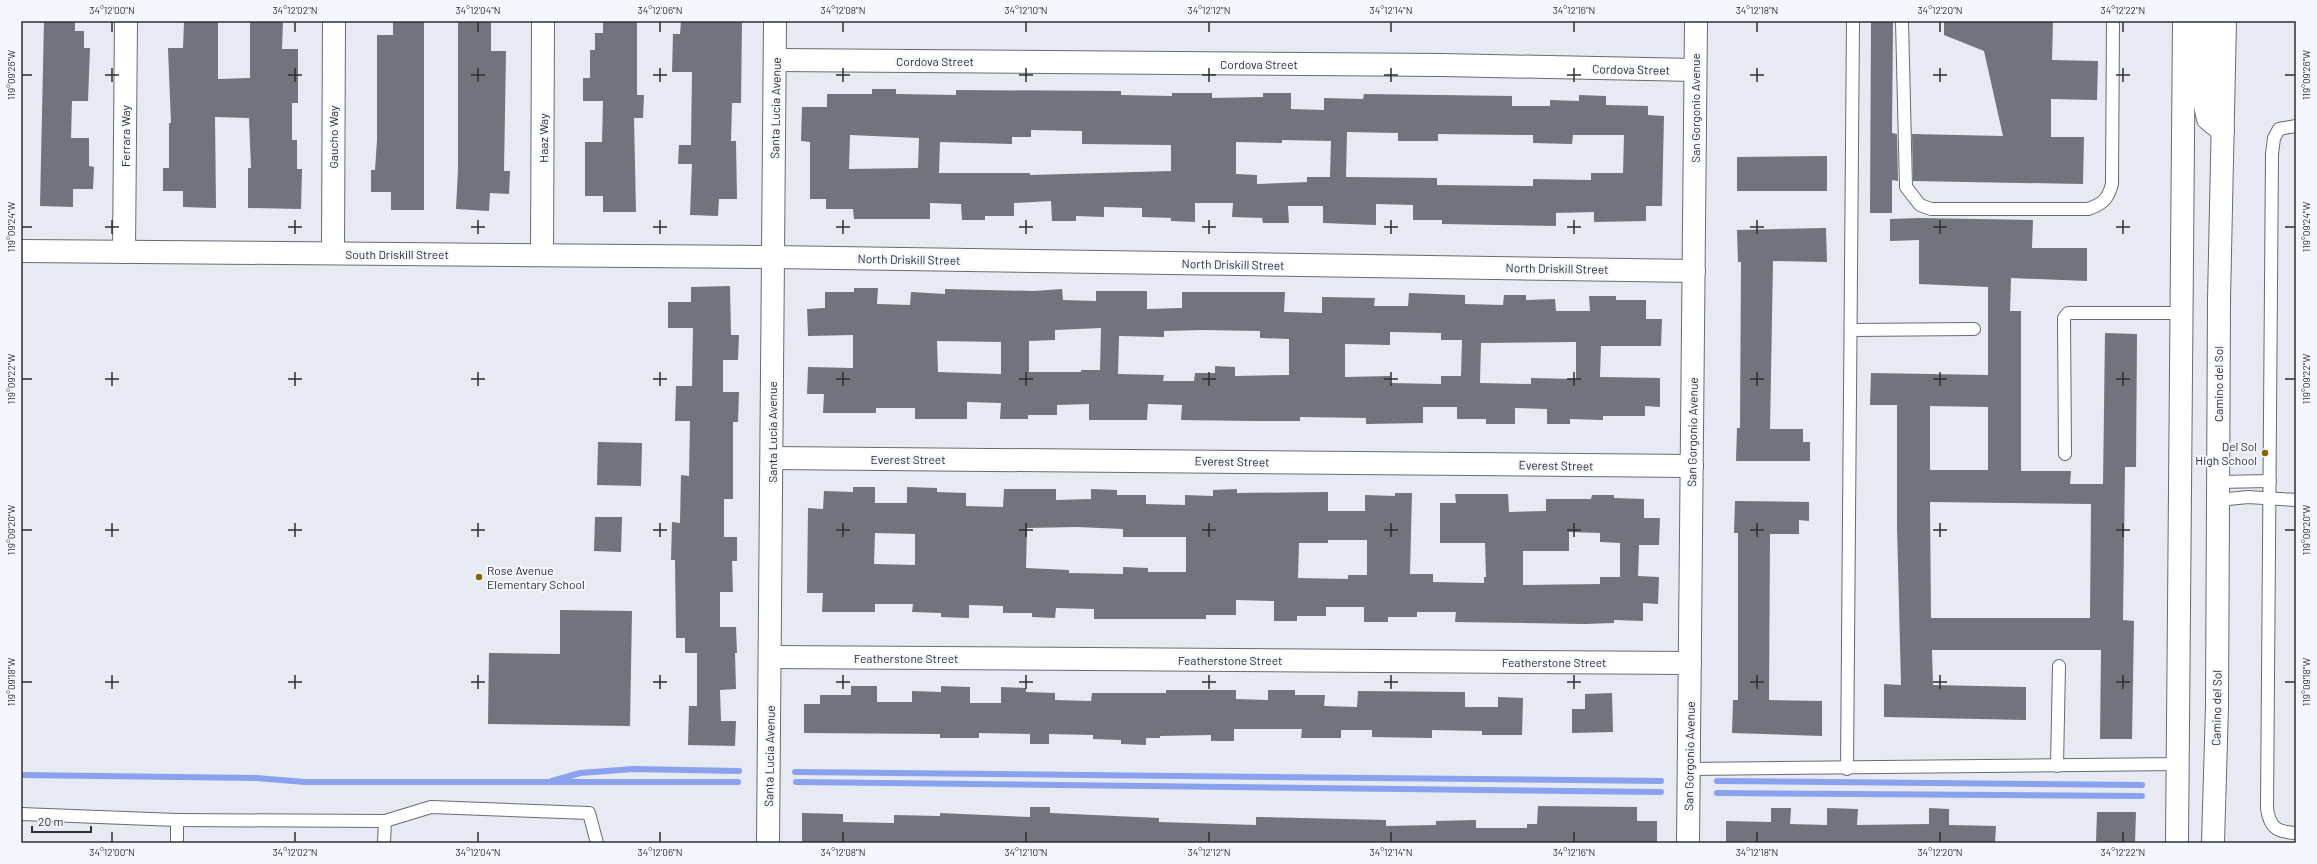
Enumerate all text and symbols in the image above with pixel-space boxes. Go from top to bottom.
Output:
text: 34°12'00"N [89,4,135,16]
text: 34°12'02"N [272,4,318,16]
text: 34°12'04"N [455,4,501,16]
text: 34°12'06"N [638,4,682,16]
text: 34°12'08"N [821,4,865,16]
text: 34°12'10"N [1004,4,1048,16]
text: 34°12'12"N [1188,4,1230,16]
text: 34°12'14"N [1370,4,1412,16]
text: 34°12'16"N [1553,4,1595,16]
text: 34°12'18"N [1736,4,1778,16]
text: 34°12'20"N [1917,4,1963,16]
text: 34°12'22"N [2101,4,2145,16]
text: 119°09'26"W [5,50,17,100]
text: 119°09'26"W [2300,50,2312,100]
street label: San Gorgonio Avenue [1688,53,1702,163]
street label: Cordova Street [896,54,974,68]
street label: Santa Lucia Avenue [767,57,783,159]
street label: Cordova Street [1220,57,1298,71]
street label: Cordova Street [1592,61,1670,77]
street label: Ferrara Way [118,105,132,167]
street label: Gaucho Way [326,105,340,168]
street label: Haaz Way [536,113,550,163]
text: 119°09'24"W [5,202,17,252]
text: 119°09'24"W [2300,202,2312,252]
street label: South Driskill Street [345,247,449,261]
street label: North Driskill Street [857,251,961,267]
street label: North Driskill Street [1181,256,1285,272]
street label: North Driskill Street [1505,260,1609,276]
street label: Camino del Sol [2211,346,2225,422]
text: 119°09'22"W [5,354,17,404]
text: 119°09'22"W [2300,354,2312,404]
street label: San Gorgonio Avenue [1684,377,1700,487]
street label: Santa Lucia Avenue [765,381,779,483]
place label: Del Sol High School [2195,439,2257,467]
marker: Del Sol High School [2260,448,2270,458]
street label: Everest Street [870,452,946,466]
street label: Everest Street [1194,453,1270,469]
street label: Everest Street [1518,457,1594,473]
text: 119°09'20"W [5,504,17,555]
text: 119°09'20"W [2300,504,2312,555]
place label: Rose Avenue Elementary School [487,563,585,591]
marker: Rose Avenue Elementary School [474,572,484,582]
street label: Featherstone Street [854,651,958,665]
street label: Featherstone Street [1178,653,1282,667]
street label: Featherstone Street [1502,655,1606,669]
text: 119°09'18"W [5,658,17,706]
text: 119°09'18"W [2300,658,2312,706]
street label: Camino del Sol [2208,670,2224,746]
street label: San Gorgonio Avenue [1681,701,1697,811]
street label: Santa Lucia Avenue [761,705,777,807]
scale bar [32,808,91,834]
text: 20 m [38,814,64,828]
text: 34°12'00"N [89,846,135,858]
text: 34°12'02"N [272,846,318,858]
text: 34°12'04"N [455,846,501,858]
text: 34°12'06"N [638,846,682,858]
text: 34°12'08"N [821,846,865,858]
text: 34°12'10"N [1004,846,1048,858]
text: 34°12'12"N [1188,846,1230,858]
text: 34°12'14"N [1370,846,1412,858]
text: 34°12'16"N [1553,846,1595,858]
text: 34°12'18"N [1736,846,1778,858]
text: 34°12'20"N [1917,846,1963,858]
text: 34°12'22"N [2101,846,2145,858]

